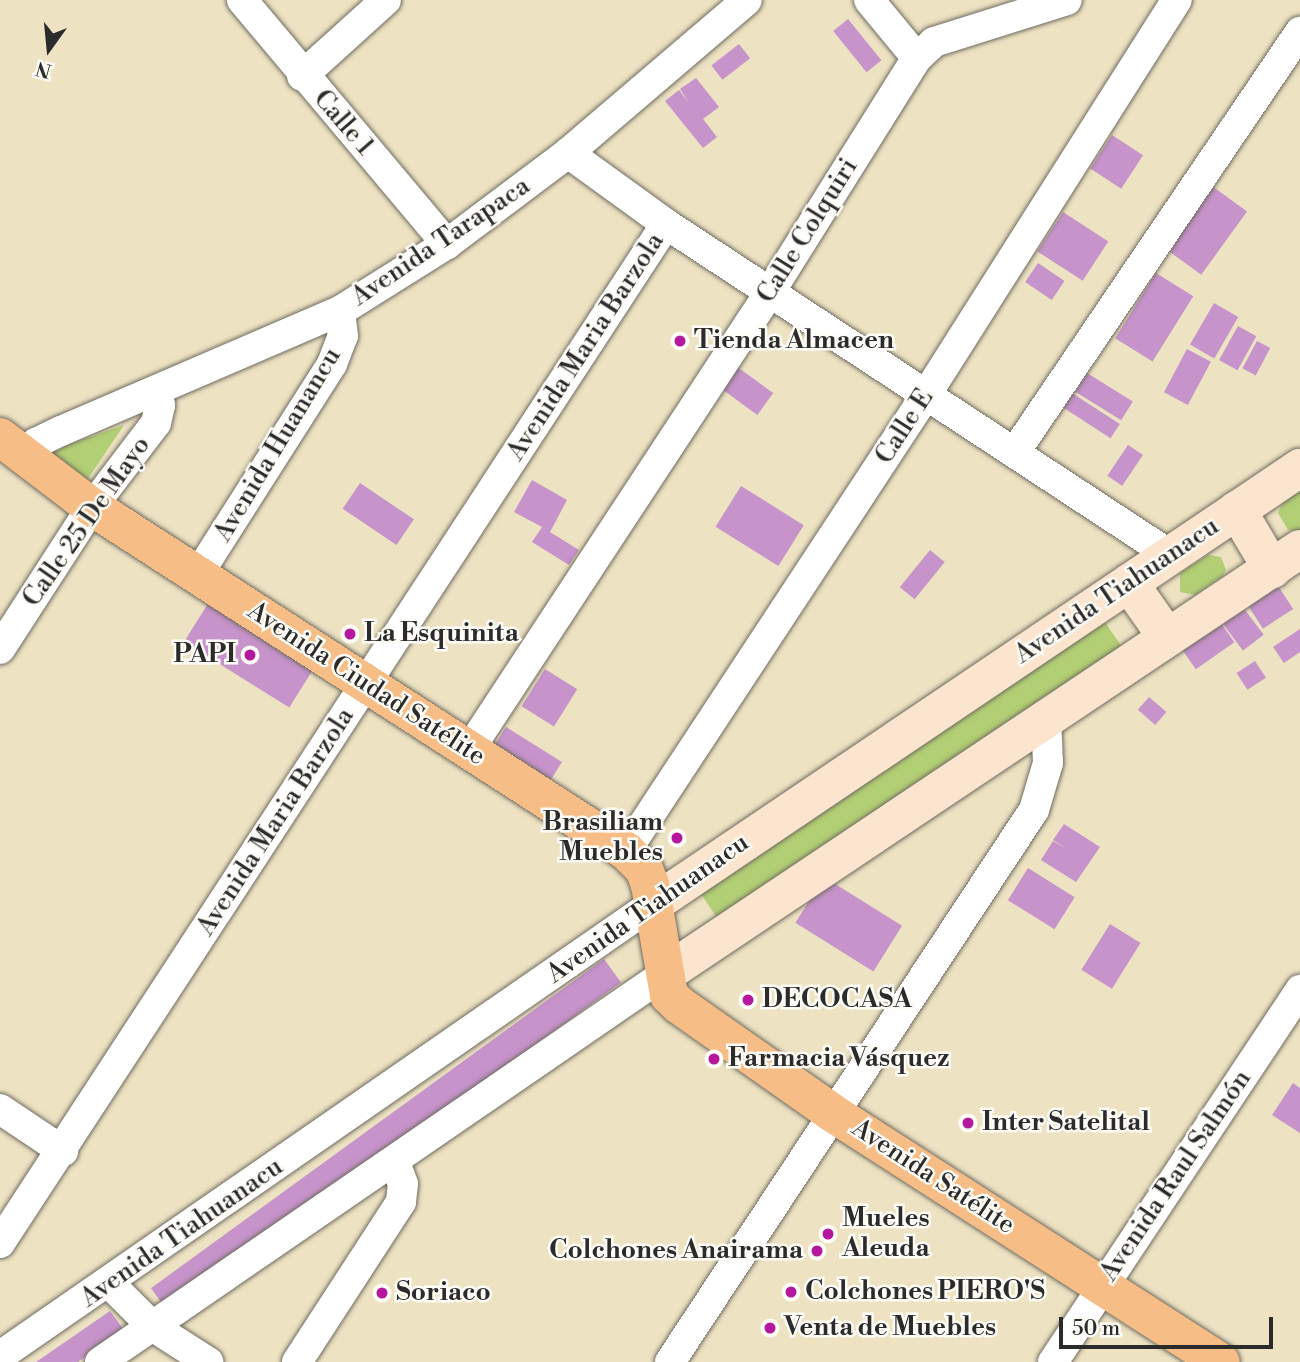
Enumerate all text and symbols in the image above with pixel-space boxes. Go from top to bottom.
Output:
north arrow [14,14,84,84]
text: N [33,56,54,83]
street label: Calle 1 [306,84,380,162]
street label: Calle Colquiri [751,153,865,309]
street label: Avenida Tarapaca [346,171,536,313]
street label: Avenida Maria Barzola [501,227,671,467]
place label: Tienda Almacen [694,325,894,357]
marker: Tienda Almacen [672,333,688,349]
street label: Avenida Huanancu [208,342,348,548]
street label: Calle E [869,384,941,470]
street label: Calle 25 De Mayo [17,431,157,613]
street label: Avenida Tiahuanacu [1009,511,1225,671]
street label: Avenida Ciudad Satélite [241,595,491,773]
place label: La Esquinita [364,618,519,650]
marker: La Esquinita [342,626,358,642]
place label: PAPI [173,639,236,671]
marker: PAPI [242,647,258,663]
street label: Avenida Maria Barzola [191,702,361,942]
place label: Brasiliam Muebles [542,807,663,868]
street label: Avenida Tiahuanacu [541,828,755,990]
marker: Brasiliam Muebles [669,830,685,846]
place label: DECOCASA [762,984,912,1016]
marker: DECOCASA [740,992,756,1008]
place label: Farmacia Vásquez [728,1043,949,1075]
marker: Farmacia Vásquez [706,1051,722,1067]
street label: Avenida Raul Salmón [1094,1065,1258,1287]
place label: Inter Satelital [982,1107,1150,1139]
street label: Avenida Satélite [846,1113,1020,1241]
marker: Inter Satelital [960,1115,976,1131]
street label: Avenida Tiahuanacu [75,1152,289,1314]
place label: Mueles Aleuda [842,1203,930,1264]
marker: Mueles Aleuda [820,1226,836,1242]
place label: Colchones Anairama [549,1235,803,1267]
marker: Colchones Anairama [809,1243,825,1259]
place label: Colchones PIERO'S [805,1276,1045,1308]
place label: Soriaco [396,1277,491,1309]
marker: Colchones PIERO'S [783,1284,799,1300]
marker: Soriaco [374,1285,390,1301]
scale bar [1062,1302,1276,1346]
place label: Venta de Muebles [784,1312,996,1344]
text: 50 m [1072,1316,1120,1342]
marker: Venta de Muebles [762,1320,778,1336]

